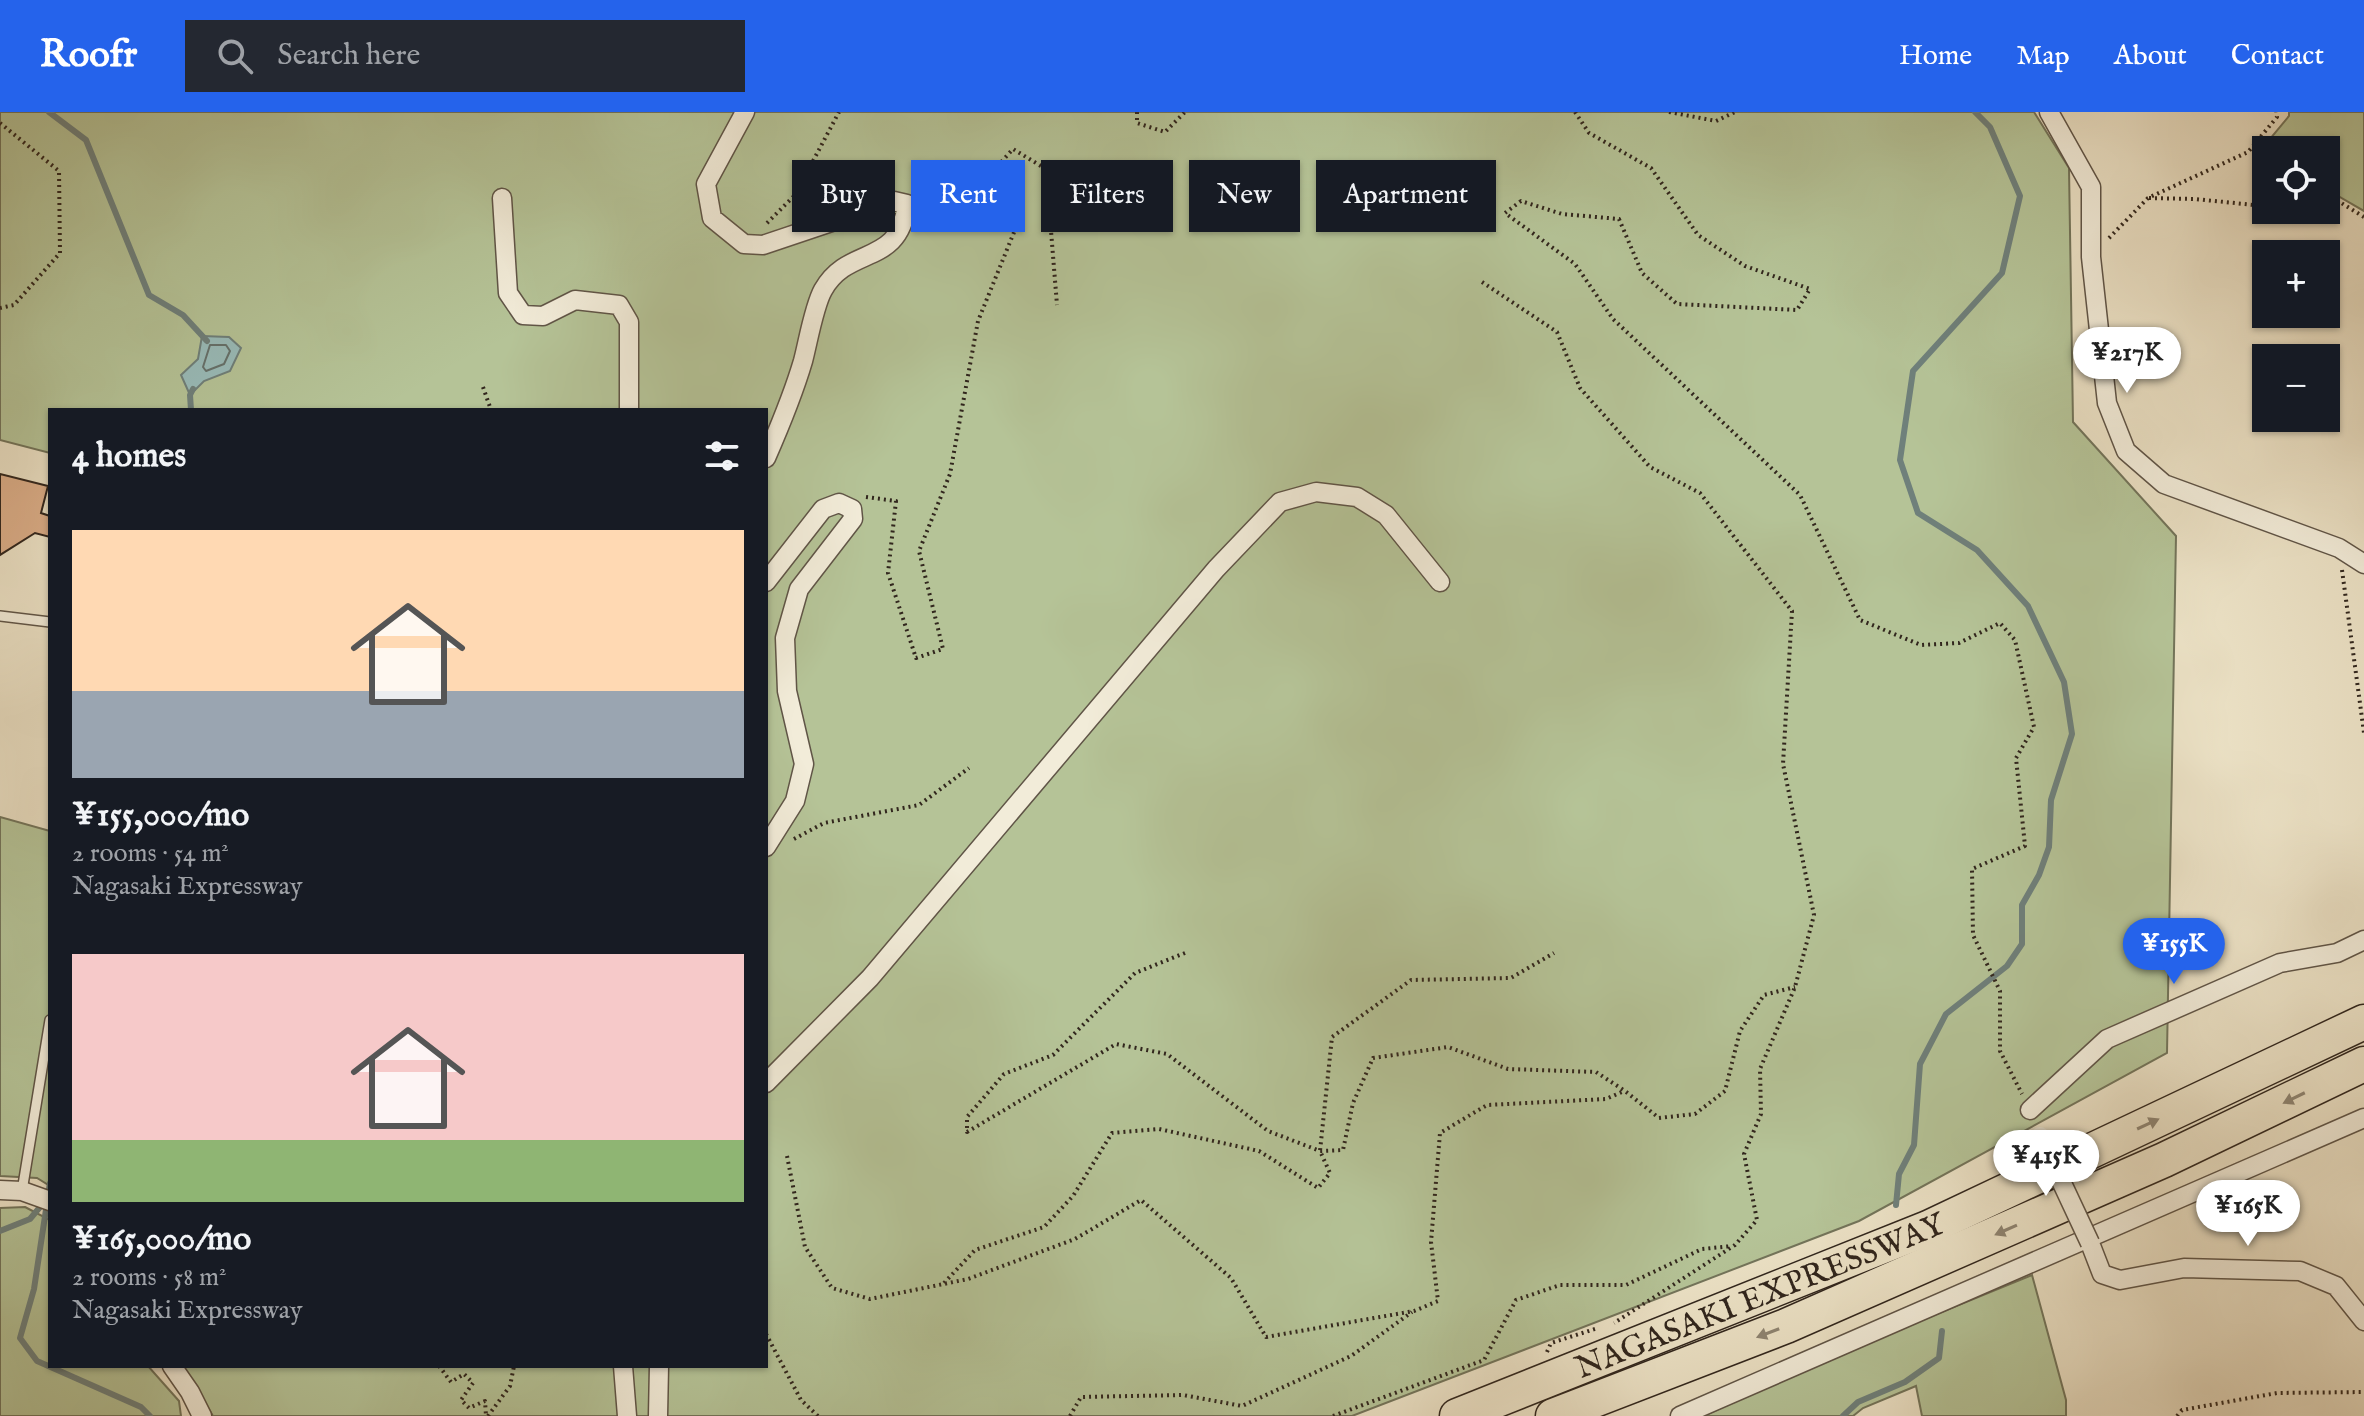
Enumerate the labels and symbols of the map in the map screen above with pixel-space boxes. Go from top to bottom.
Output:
pin: ¥217K [2071,327,2183,395]
pin: ¥155K [2118,918,2230,986]
one-way arrow [2282,1091,2305,1105]
one-way arrow [2136,1117,2160,1131]
pin: ¥415K [1990,1130,2102,1198]
pin: ¥165K [2192,1180,2304,1248]
street label: NAGASAKI EXPRESSWAY [1570,1204,1954,1390]
one-way arrow [1995,1223,2018,1236]
one-way arrow [1756,1327,1780,1340]

